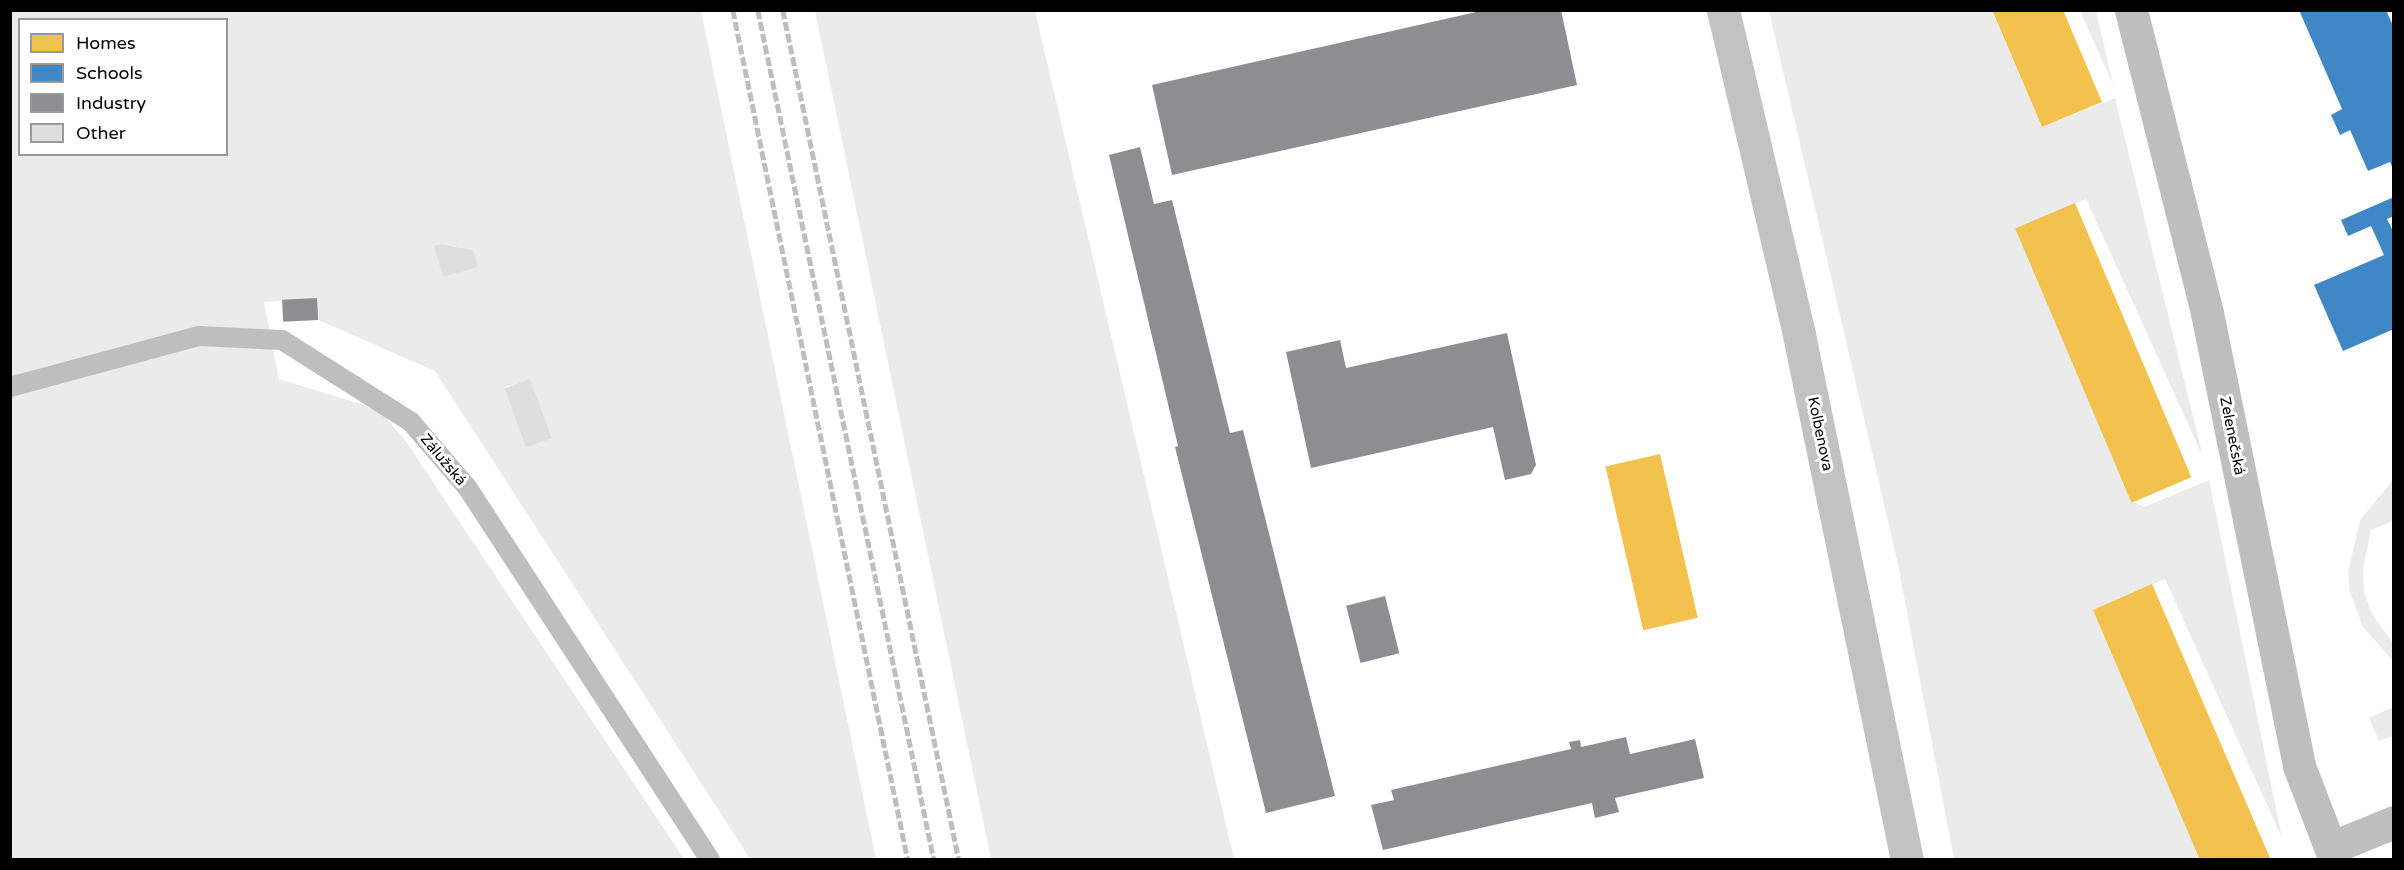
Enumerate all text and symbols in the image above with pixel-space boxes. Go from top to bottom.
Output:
legend [18,18,228,156]
text: Homes [76,32,136,54]
text: Schools [76,62,143,84]
text: Industry [76,92,146,114]
text: Other [76,122,126,144]
street label: Kolbenova [1803,395,1837,473]
street label: Zelenečská [2216,395,2248,477]
street label: Zálužská [416,430,470,490]

